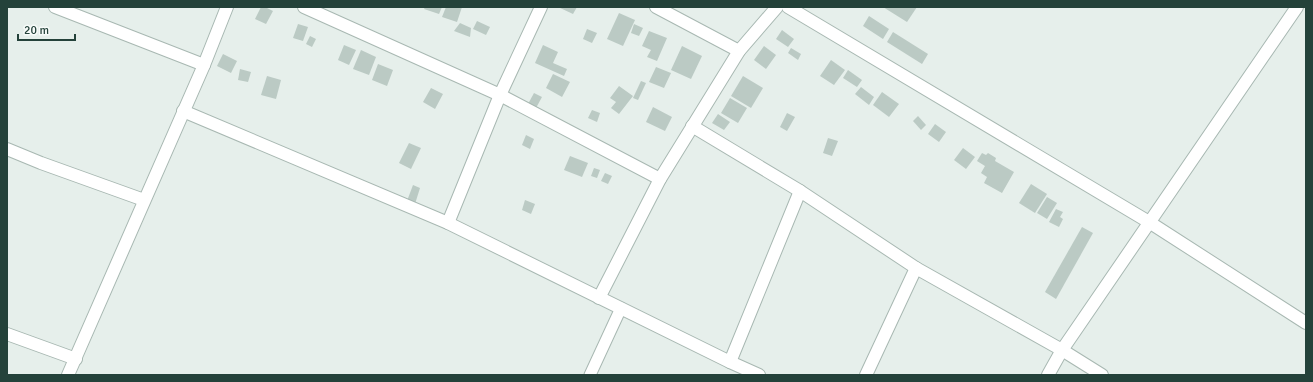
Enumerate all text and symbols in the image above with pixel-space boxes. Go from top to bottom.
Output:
scale bar [18,16,75,42]
text: 20 m [24,23,49,38]

